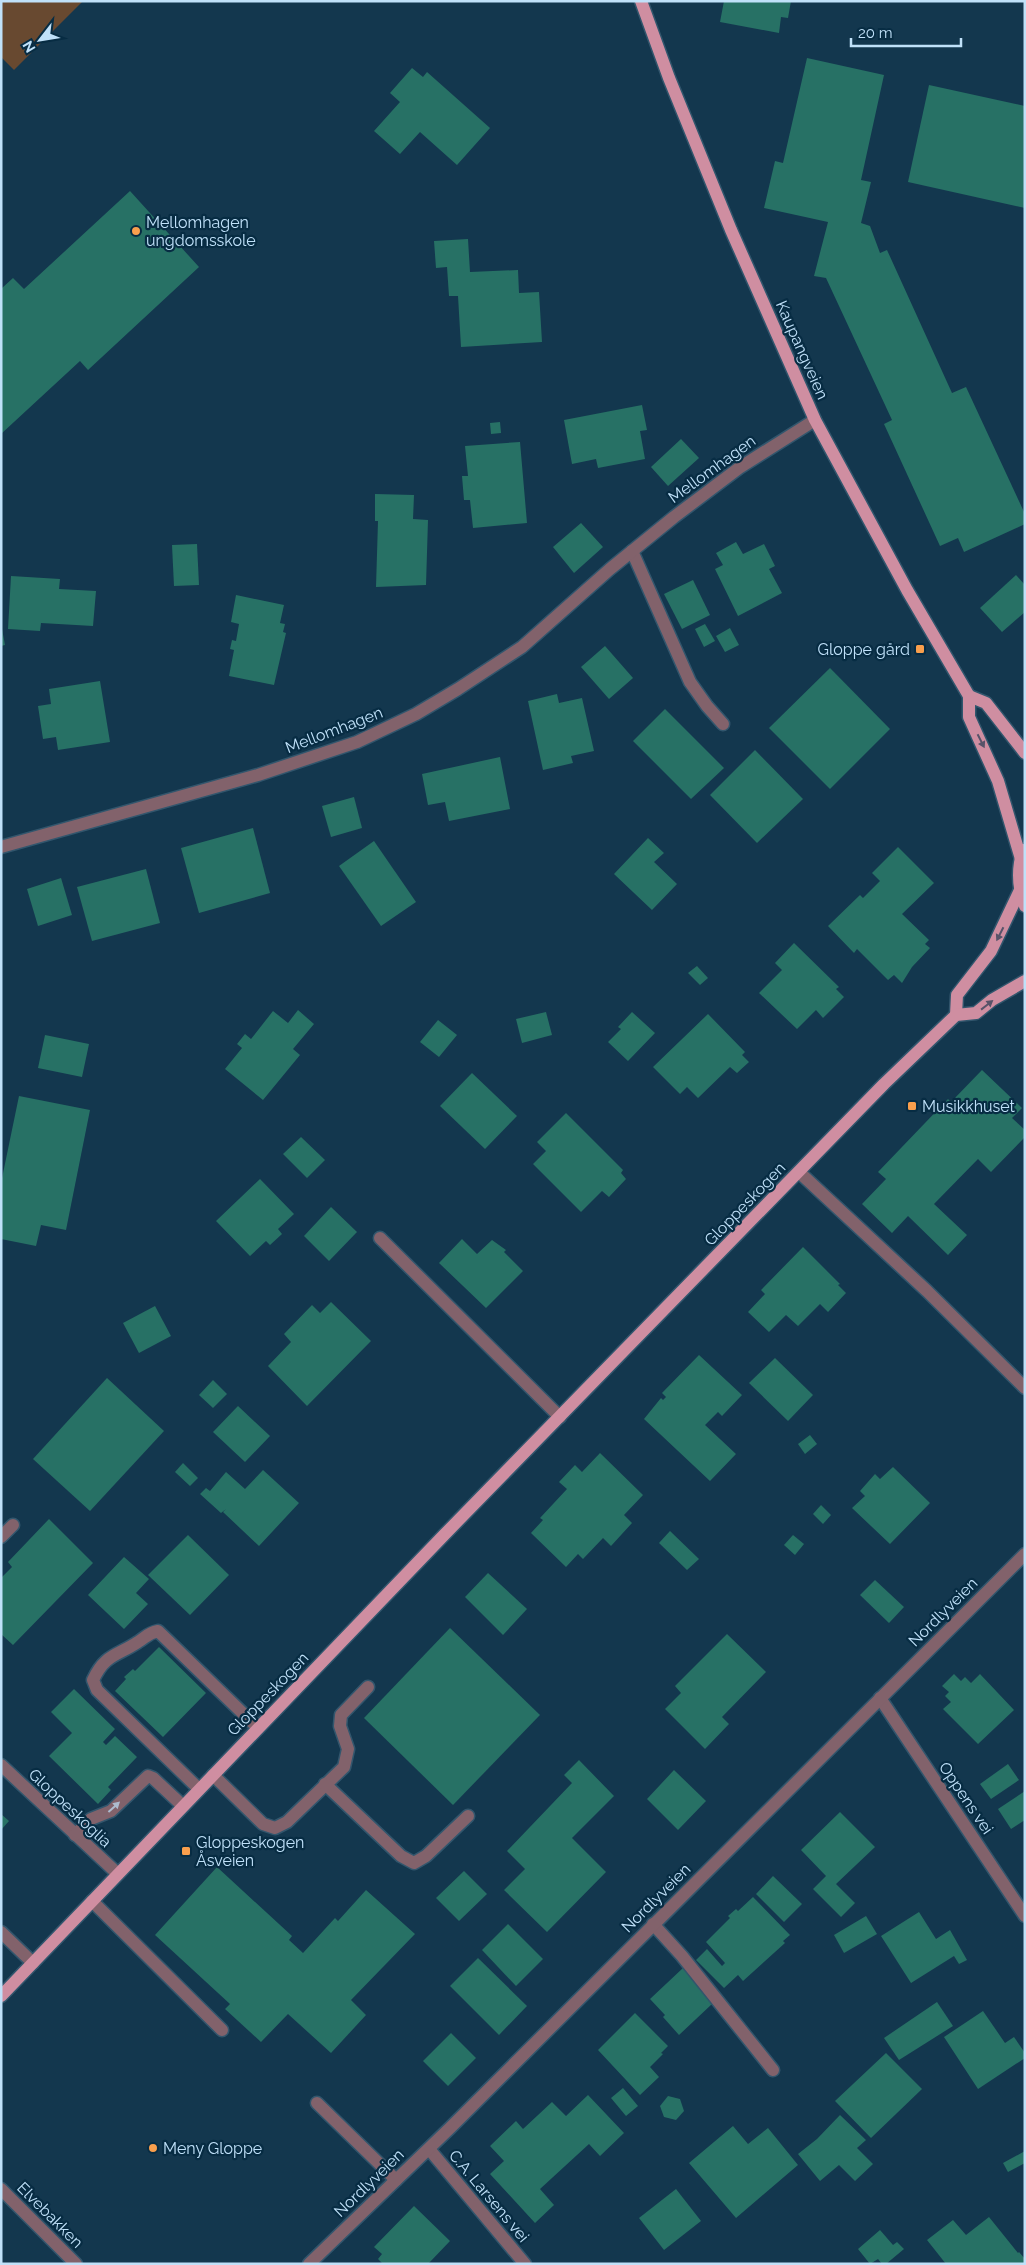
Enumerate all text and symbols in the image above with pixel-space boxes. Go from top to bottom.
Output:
north arrow [15,15,65,65]
scale bar [851,15,961,47]
text: 20 m [858,24,893,42]
text: N [19,38,38,55]
place label: Mellomhagen ungdomsskole [146,213,256,250]
marker: Mellomhagen ungdomsskole [130,225,142,237]
street label: Kaupangveien [772,298,832,402]
street label: Mellomhagen [665,431,759,507]
place label: Gloppe gård [818,640,910,659]
marker: Gloppe gård [914,643,926,655]
street label: Mellomhagen [283,703,385,757]
one-way arrow [977,734,985,748]
one-way arrow [996,927,1004,941]
one-way arrow [980,999,993,1010]
place label: Musikkhuset [922,1097,1016,1116]
marker: Musikkhuset [906,1100,918,1112]
street label: Gloppeskogen [701,1158,789,1250]
street label: Nordlyveien [905,1574,981,1650]
street label: Gloppeskogen [224,1648,312,1740]
street label: Oppens vei [935,1758,997,1838]
street label: Gloppeskoglia [25,1765,115,1851]
one-way arrow [107,1802,120,1813]
place label: Gloppeskogen Åsveien [196,1833,304,1870]
marker: Gloppeskogen Åsveien [180,1845,192,1857]
street label: Nordlyveien [618,1860,694,1936]
place label: Meny Gloppe [163,2139,262,2158]
marker: Meny Gloppe [147,2142,159,2154]
street label: Nordlyveien [330,2145,408,2221]
street label: C.A. Larsens vei [445,2146,533,2246]
street label: Elvebakken [13,2178,87,2252]

